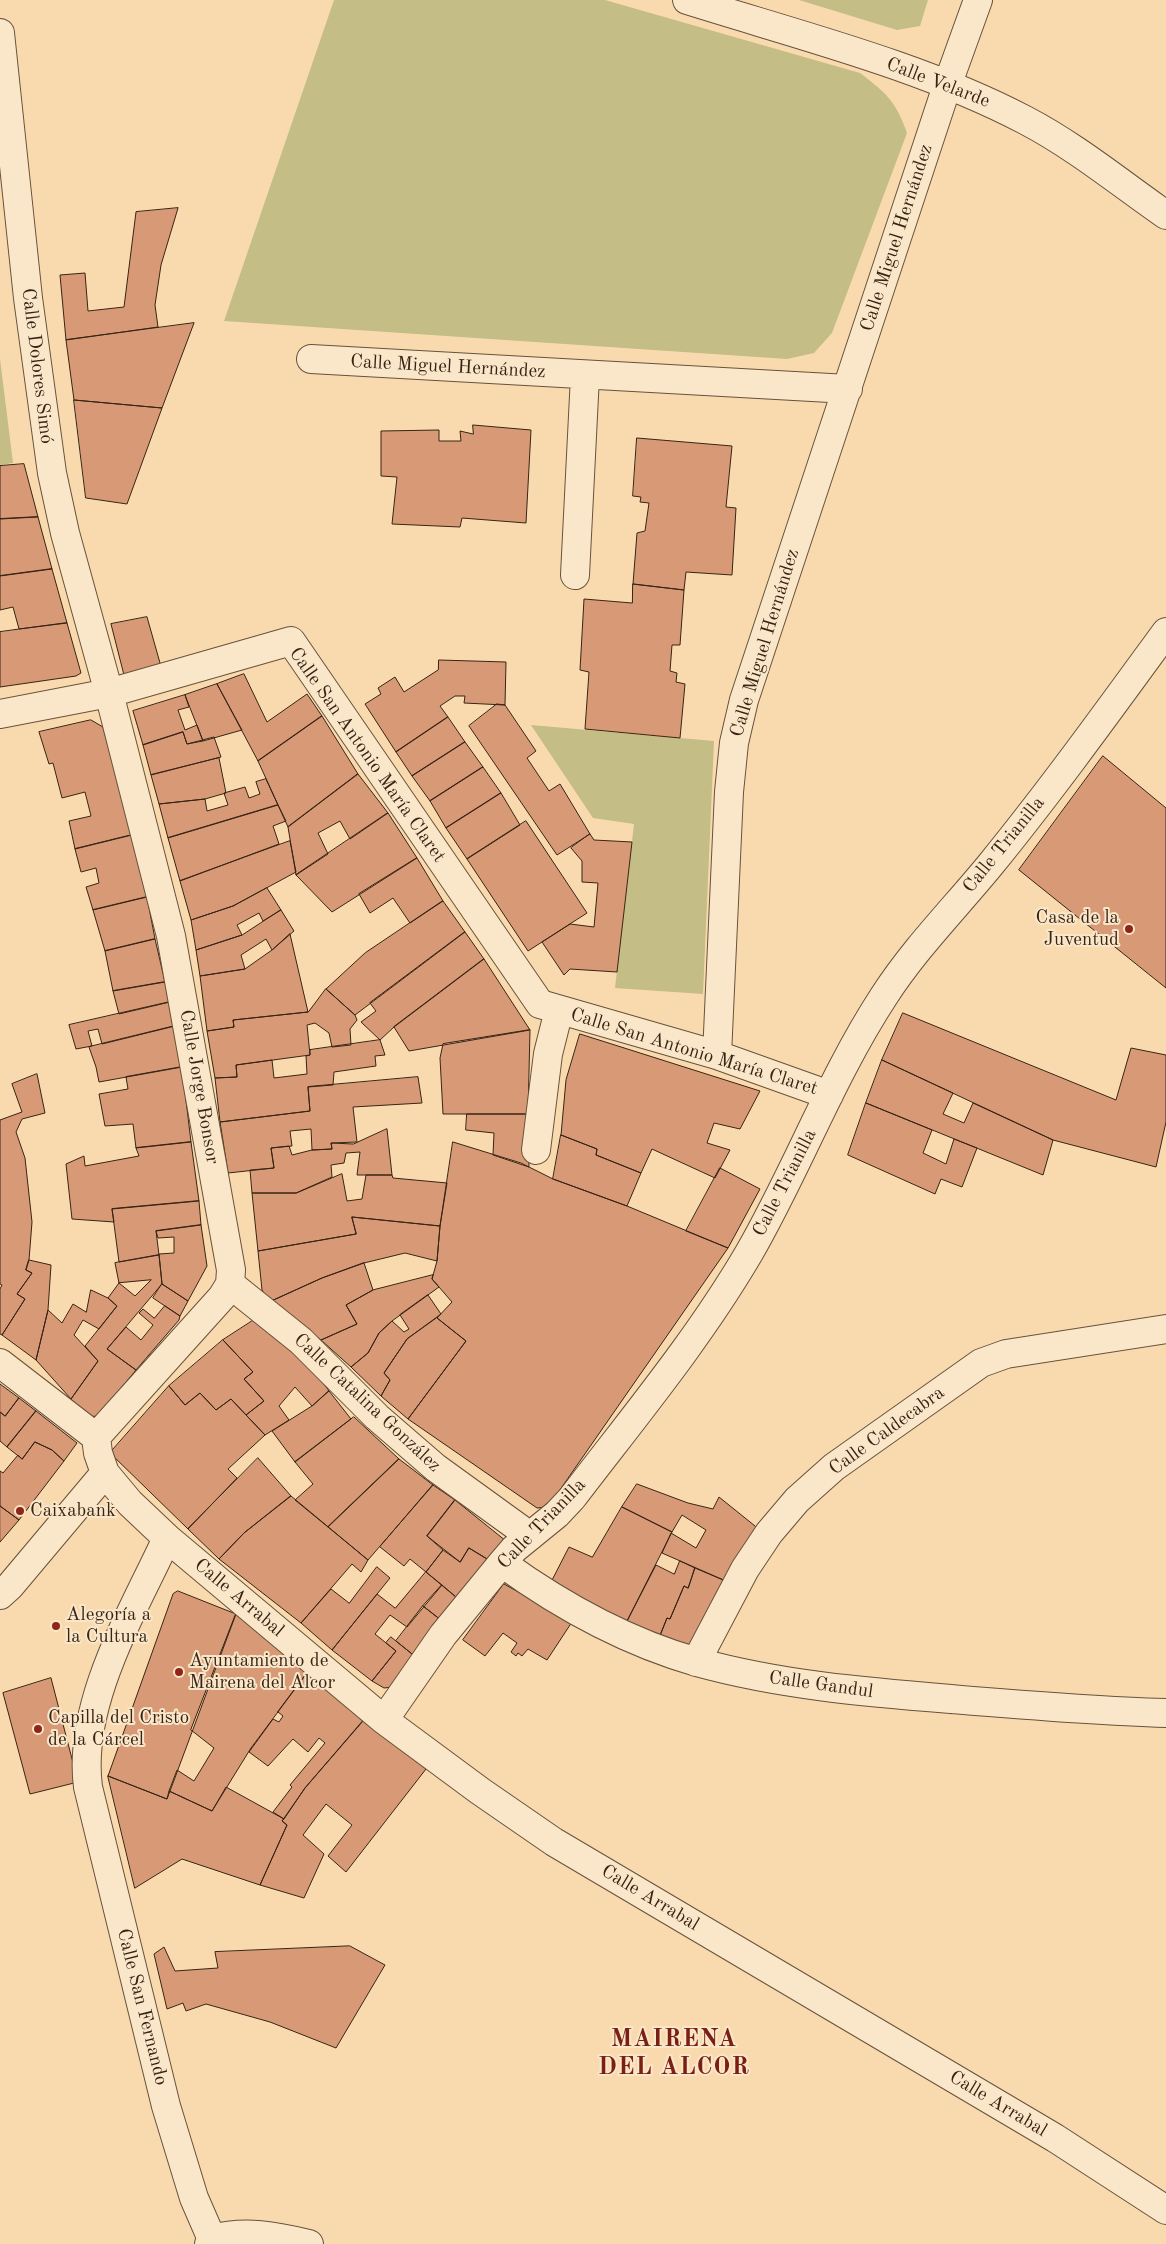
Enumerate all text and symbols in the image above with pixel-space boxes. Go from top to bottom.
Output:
street label: Calle Velarde [883,53,993,113]
street label: Calle Miguel Hernández [856,142,938,334]
street label: Calle Dolores Simó [16,287,58,445]
street label: Calle Miguel Hernández [350,350,546,384]
street label: Calle Miguel Hernández [726,546,804,740]
street label: Calle San Antonio María Claret [284,643,450,867]
street label: Calle Trianilla [958,792,1050,898]
place label: Casa de la Juventud [1035,907,1119,951]
marker: Casa de la Juventud [1123,923,1135,935]
street label: Calle San Antonio María Claret [568,1003,820,1101]
street label: Calle Jorge Bonsor [174,1008,224,1166]
street label: Calle Trianilla [748,1126,822,1240]
street label: Calle Catalina González [289,1329,445,1477]
street label: Calle Caldecabra [825,1382,949,1480]
street label: Calle Trianilla [493,1474,591,1574]
place label: Caixabank [30,1500,116,1522]
marker: Caixabank [14,1505,26,1517]
street label: Calle Arrabal [189,1554,289,1642]
place label: Alegoría a la Cultura [66,1604,151,1648]
marker: Alegoría a la Cultura [50,1620,62,1632]
place label: Ayuntamiento de Mairena del Alcor [189,1650,335,1694]
marker: Ayuntamiento de Mairena del Alcor [173,1666,185,1678]
street label: Calle Gandul [767,1666,875,1704]
place label: Capilla del Cristo de la Cárcel [48,1707,189,1751]
marker: Capilla del Cristo de la Cárcel [32,1723,44,1735]
street label: Calle Arrabal [597,1860,703,1936]
street label: Calle San Fernando [112,1926,172,2088]
district label: MAIRENA DEL ALCOR [597,2026,751,2082]
street label: Calle Arrabal [945,2066,1051,2142]

